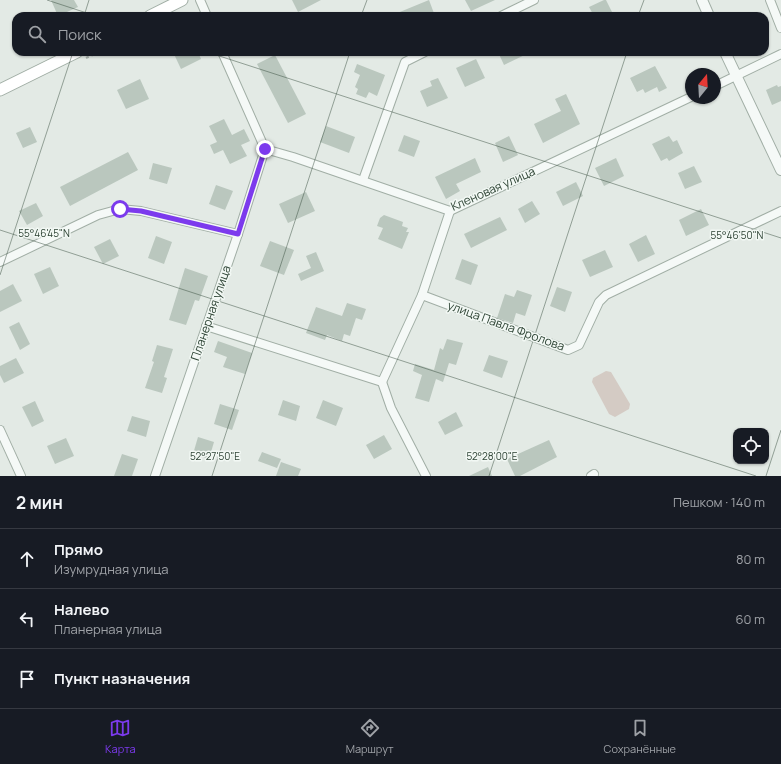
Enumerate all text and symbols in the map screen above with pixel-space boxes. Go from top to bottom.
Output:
search box [12,12,769,56]
icon: search [26,23,48,45]
text: Поиск [58,24,102,45]
north arrow [685,68,721,104]
route end [256,140,274,158]
street label: Кленовая улица [448,162,538,215]
route start [111,200,129,218]
text: 55°46'45"N [18,226,70,240]
text: 55°46'50"N [711,228,764,242]
street label: Планерная улица [186,263,235,363]
street label: улица Павла Фролова [445,296,567,355]
map controls [733,428,769,464]
button: locate [733,428,769,464]
text: 52°27'50"E [190,449,240,463]
text: 52°28'00"E [466,449,518,463]
text: 2 мин [16,491,63,514]
text: Пешком · 140 m [673,493,765,511]
text: Прямо [54,539,103,560]
icon: ahead [16,548,38,570]
text: 80 m [736,550,765,568]
text: Изумрудная улица [54,560,169,578]
text: Налево [54,599,109,620]
icon: left [16,608,38,630]
text: 60 m [735,610,765,628]
text: Планерная улица [54,620,162,638]
icon: arrive [16,668,38,690]
text: Пункт назначения [54,668,190,689]
tab: Карта [105,717,136,756]
tab: Маршрут [346,717,394,756]
tab: Сохранённые [604,717,676,756]

